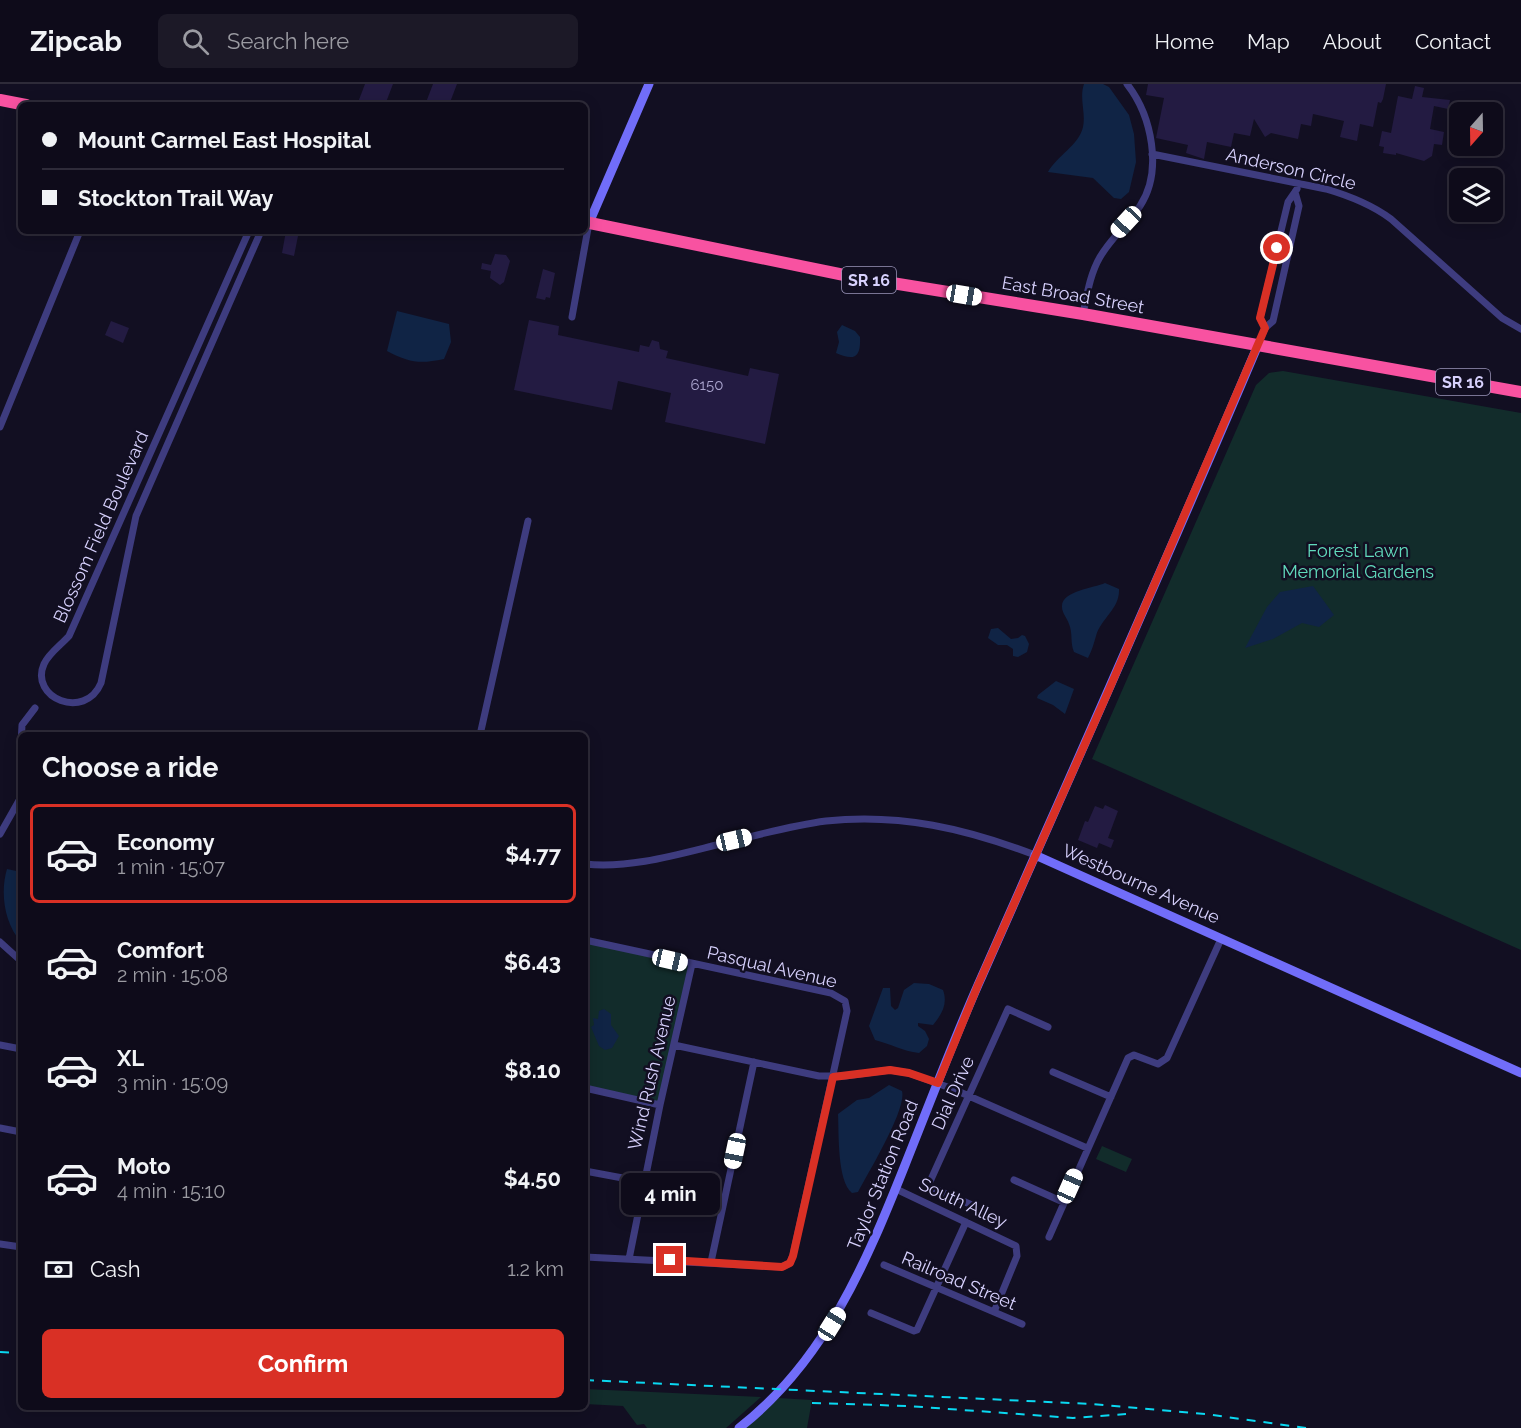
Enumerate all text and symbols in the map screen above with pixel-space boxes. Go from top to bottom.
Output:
search box [158,14,578,68]
text: Zipcab [30,25,122,58]
icon: search [179,25,212,58]
text: Search here [227,28,349,54]
text: Home [1155,29,1214,54]
text: Map [1247,29,1290,54]
text: About [1323,29,1382,54]
text: Contact [1415,29,1491,54]
north arrow [1449,102,1503,156]
map controls [1449,102,1503,222]
text: Mount Carmel East Hospital [78,127,371,153]
street label: Anderson Circle [1224,143,1359,194]
button: layers [1449,168,1503,222]
text: Stockton Trail Way [78,185,273,211]
car [1107,203,1145,241]
route start [1263,234,1290,261]
road number: SR 16 [842,267,896,293]
street label: East Broad Street [1000,272,1146,317]
car [945,283,983,307]
road number: SR 16 [1436,369,1490,395]
house number: 6150 [691,376,723,394]
street label: Blossom Field Boulevard [49,428,152,626]
park label: Forest Lawn Memorial Gardens [1282,540,1434,582]
text: Choose a ride [42,752,218,783]
icon: car [45,827,99,881]
car [714,827,754,853]
text: Economy [117,829,215,855]
street label: Westbourne Avenue [1059,839,1224,928]
text: $4.77 [505,841,561,867]
text: 1 min · 15:07 [117,855,225,879]
icon: car [45,935,99,989]
text: Comfort [117,937,204,963]
street label: Pasqual Avenue [705,941,840,992]
car [650,947,690,973]
text: $6.43 [504,949,561,975]
text: 2 min · 15:08 [117,963,228,987]
street label: Wind Rush Avenue [624,993,680,1152]
icon: car [45,1043,99,1097]
text: XL [117,1045,144,1071]
street label: Dial Drive [927,1052,978,1133]
text: $8.10 [504,1057,561,1083]
text: 3 min · 15:09 [117,1071,228,1095]
street label: Taylor Station Road [843,1097,922,1253]
car [722,1132,748,1170]
icon: car [45,1151,99,1205]
text: Moto [117,1153,171,1179]
text: $4.50 [504,1165,561,1191]
car [1054,1166,1086,1206]
callout: 4 min [620,1173,720,1215]
street label: South Alley [916,1173,1011,1232]
text: 4 min · 15:10 [117,1179,225,1203]
text: 4 min [644,1182,697,1206]
route end [656,1246,683,1273]
street label: Railroad Street [899,1247,1020,1314]
icon: cash [42,1253,75,1286]
text: Cash [90,1256,141,1282]
text: 1.2 km [507,1257,564,1281]
car [815,1304,849,1344]
button: Confirm [42,1329,564,1398]

